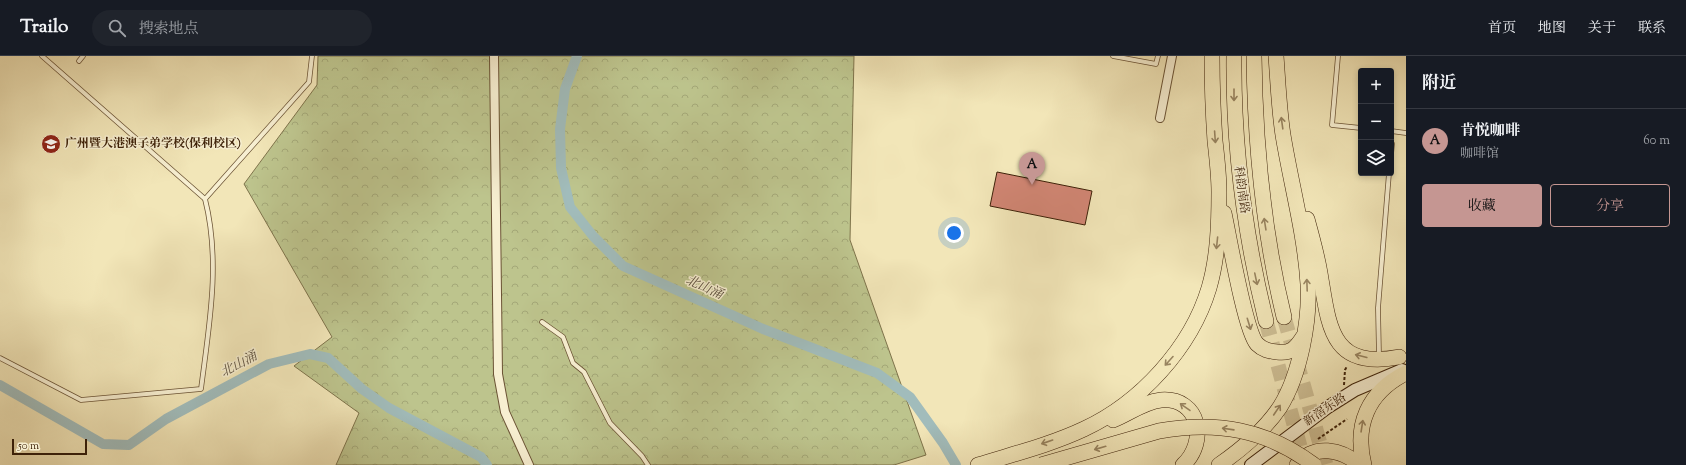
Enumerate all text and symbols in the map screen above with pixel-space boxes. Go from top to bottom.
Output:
search box [92,10,372,46]
text: Trailo [20,14,68,41]
icon: search [106,17,128,39]
text: 搜索地点 [138,19,199,40]
text: 首页 [1488,19,1516,39]
text: 地图 [1538,19,1566,39]
text: 关于 [1588,19,1616,39]
text: 联系 [1638,19,1666,39]
map controls [1358,68,1394,176]
button: + [1358,68,1394,104]
text: 附近 [1422,72,1456,96]
one-way arrow [1230,88,1238,101]
button: − [1358,104,1394,140]
one-way arrow [1278,117,1286,130]
text: 肯悦咖啡 [1460,121,1520,142]
one-way arrow [1211,130,1219,143]
text: A [1430,132,1440,150]
text: 60 m [1643,132,1670,150]
school or university icon: 广州暨大港澳子弟学校(保利校区) [40,133,62,155]
place label: 广州暨大港澳子弟学校(保利校区) [65,135,241,153]
button: layers [1358,140,1394,176]
text: 咖啡馆 [1460,145,1499,163]
pin: A [1019,152,1045,185]
street label: 科韵南路 [1229,165,1253,215]
button: 收藏 [1422,184,1542,227]
button: 分享 [1550,184,1670,227]
one-way arrow [1261,218,1269,231]
your location [944,223,964,243]
one-way arrow [1213,236,1220,249]
water label: 北山涌 [683,272,727,305]
one-way arrow [1252,273,1260,286]
one-way arrow [1304,279,1311,292]
one-way arrow [1246,317,1253,330]
water label: 北山涌 [218,347,262,382]
one-way arrow [1354,352,1367,359]
one-way arrow [1164,356,1173,367]
street label: 新滘东路 [1300,389,1350,431]
one-way arrow [1180,403,1191,411]
one-way arrow [1273,405,1281,416]
one-way arrow [1359,420,1367,433]
one-way arrow [1222,425,1235,433]
scale bar [12,437,87,456]
text: 50 m [18,438,39,454]
one-way arrow [1041,439,1053,447]
one-way arrow [1094,445,1107,452]

